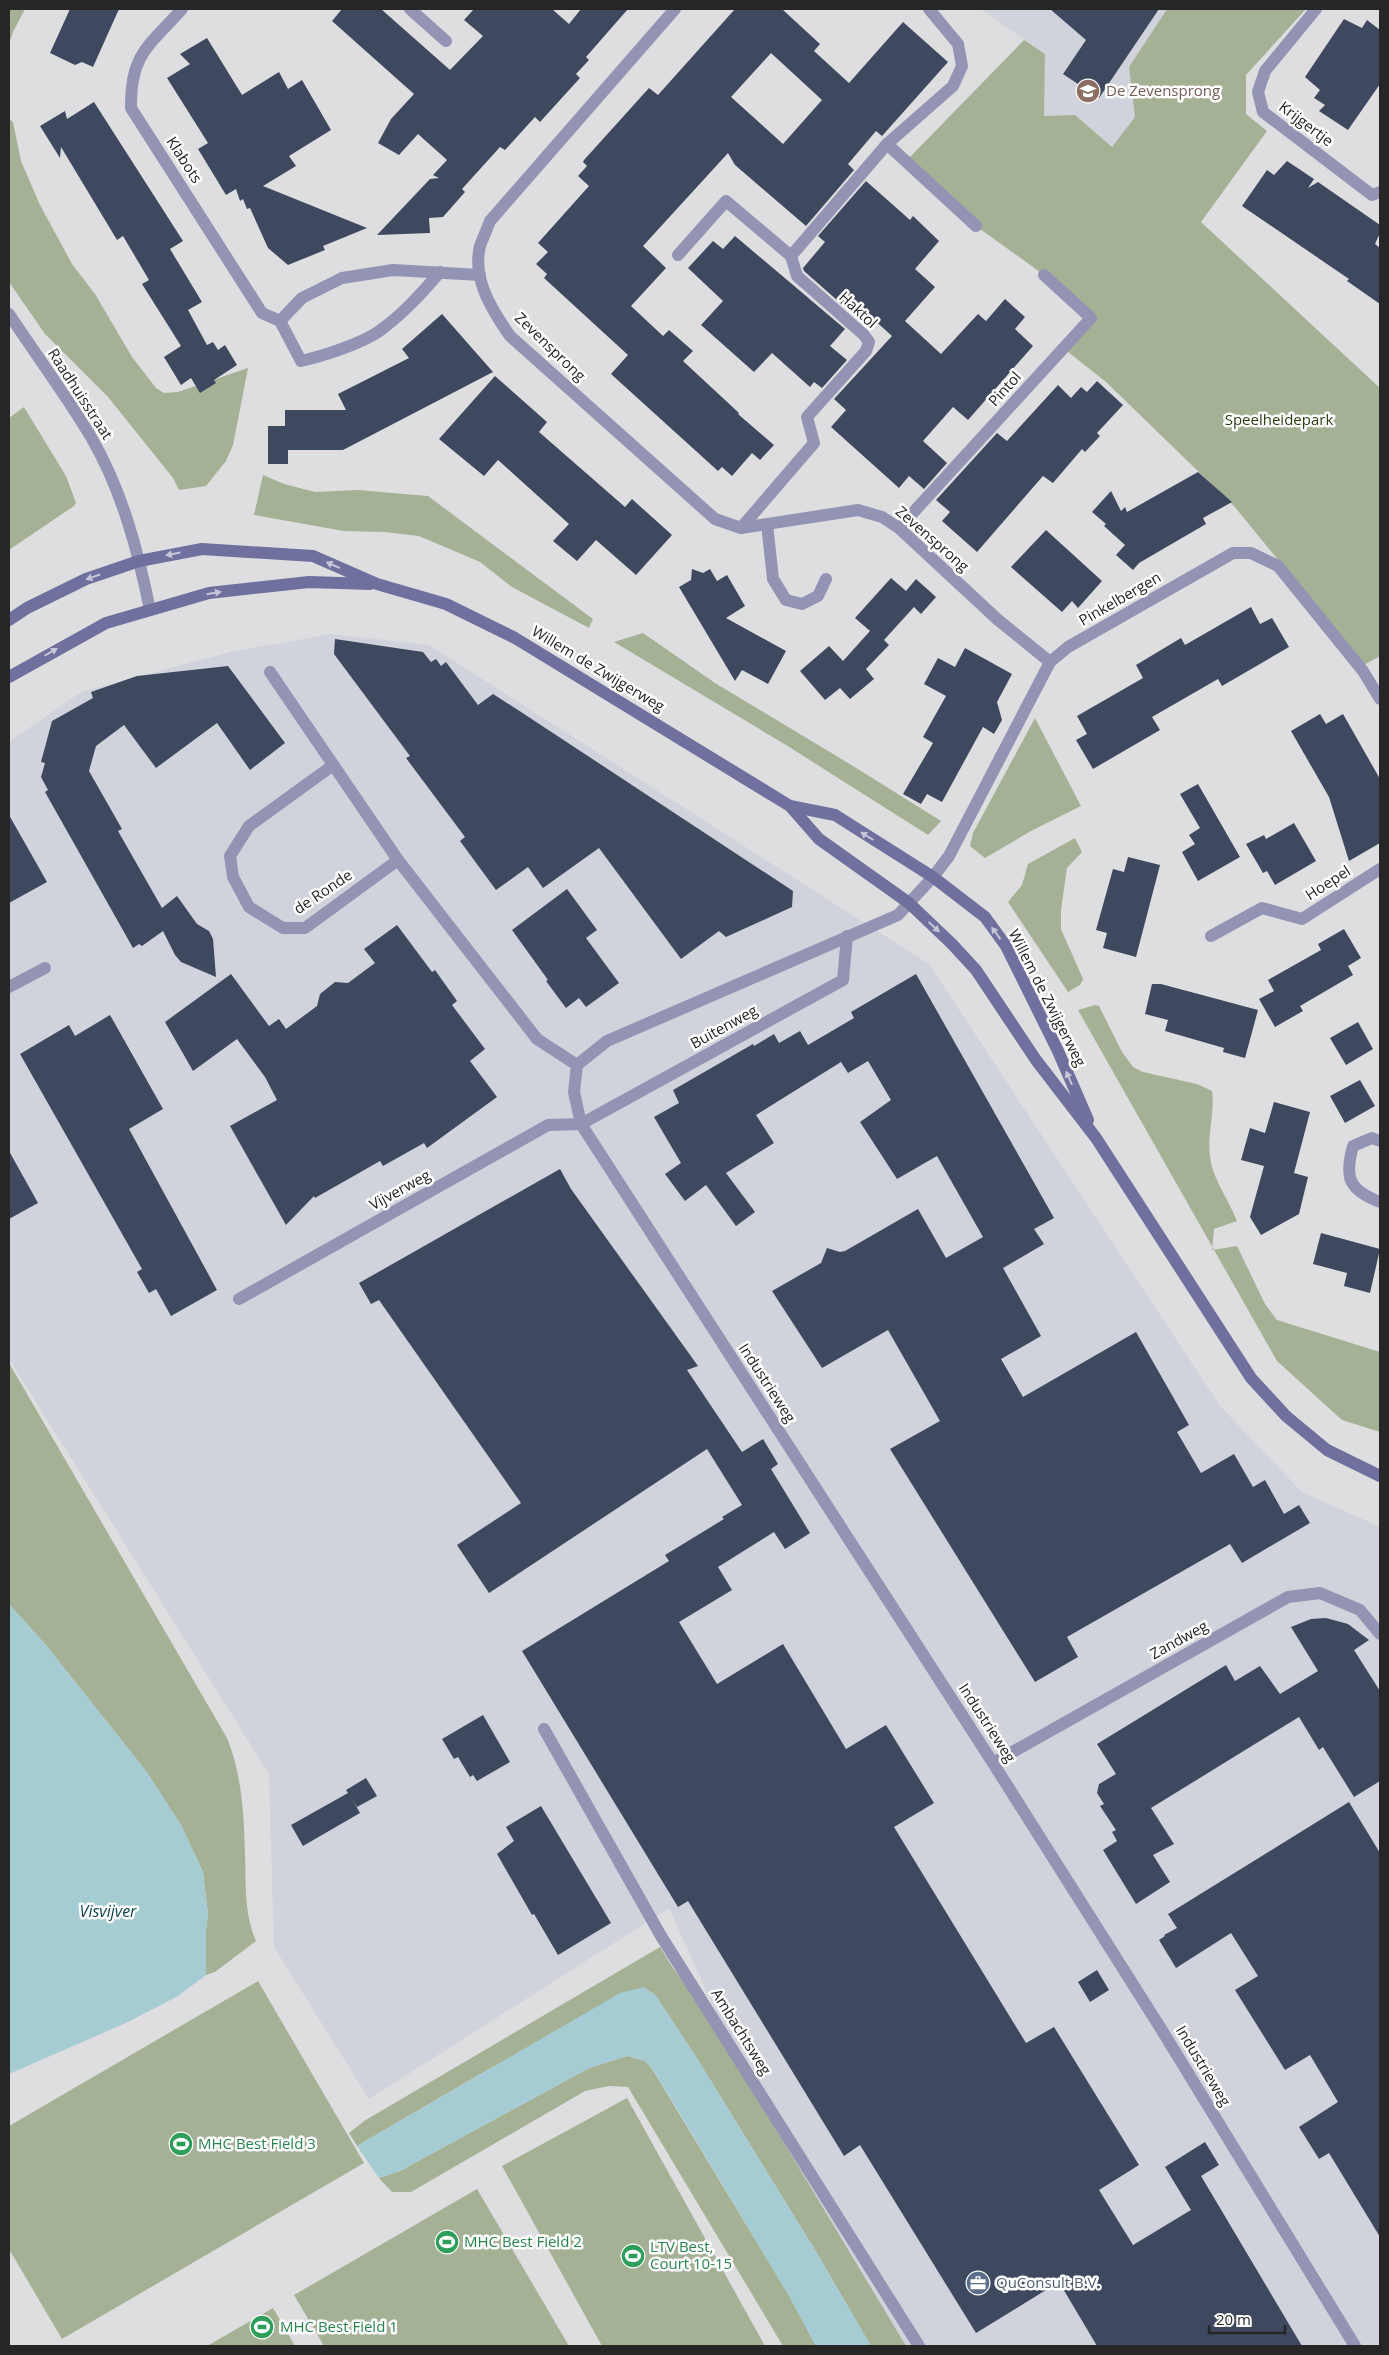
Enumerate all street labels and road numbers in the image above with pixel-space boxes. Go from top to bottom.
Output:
street label: Krijgertje [1275,96,1338,150]
street label: Klabots [162,132,207,187]
street label: Haktol [835,286,882,332]
street label: Zevensprong [511,307,590,385]
street label: Raadhuisstraat [44,344,118,443]
street label: Pintol [983,367,1025,410]
street label: Zevensprong [892,501,974,576]
street label: Pinkelbergen [1075,567,1164,630]
street label: Willem de Zwijgerweg [528,621,669,716]
street label: Hoepel [1301,860,1354,904]
street label: de Ronde [289,864,356,918]
street label: Willem de Zwijgerweg [1005,925,1091,1070]
street label: Buitenweg [686,999,761,1053]
street label: Vijverweg [365,1164,434,1214]
street label: Industrieweg [735,1339,801,1426]
street label: Zandweg [1146,1615,1211,1663]
street label: Industrieweg [955,1679,1021,1766]
street label: Ambachtsweg [707,1985,776,2078]
street label: Industrieweg [1172,2021,1236,2110]

